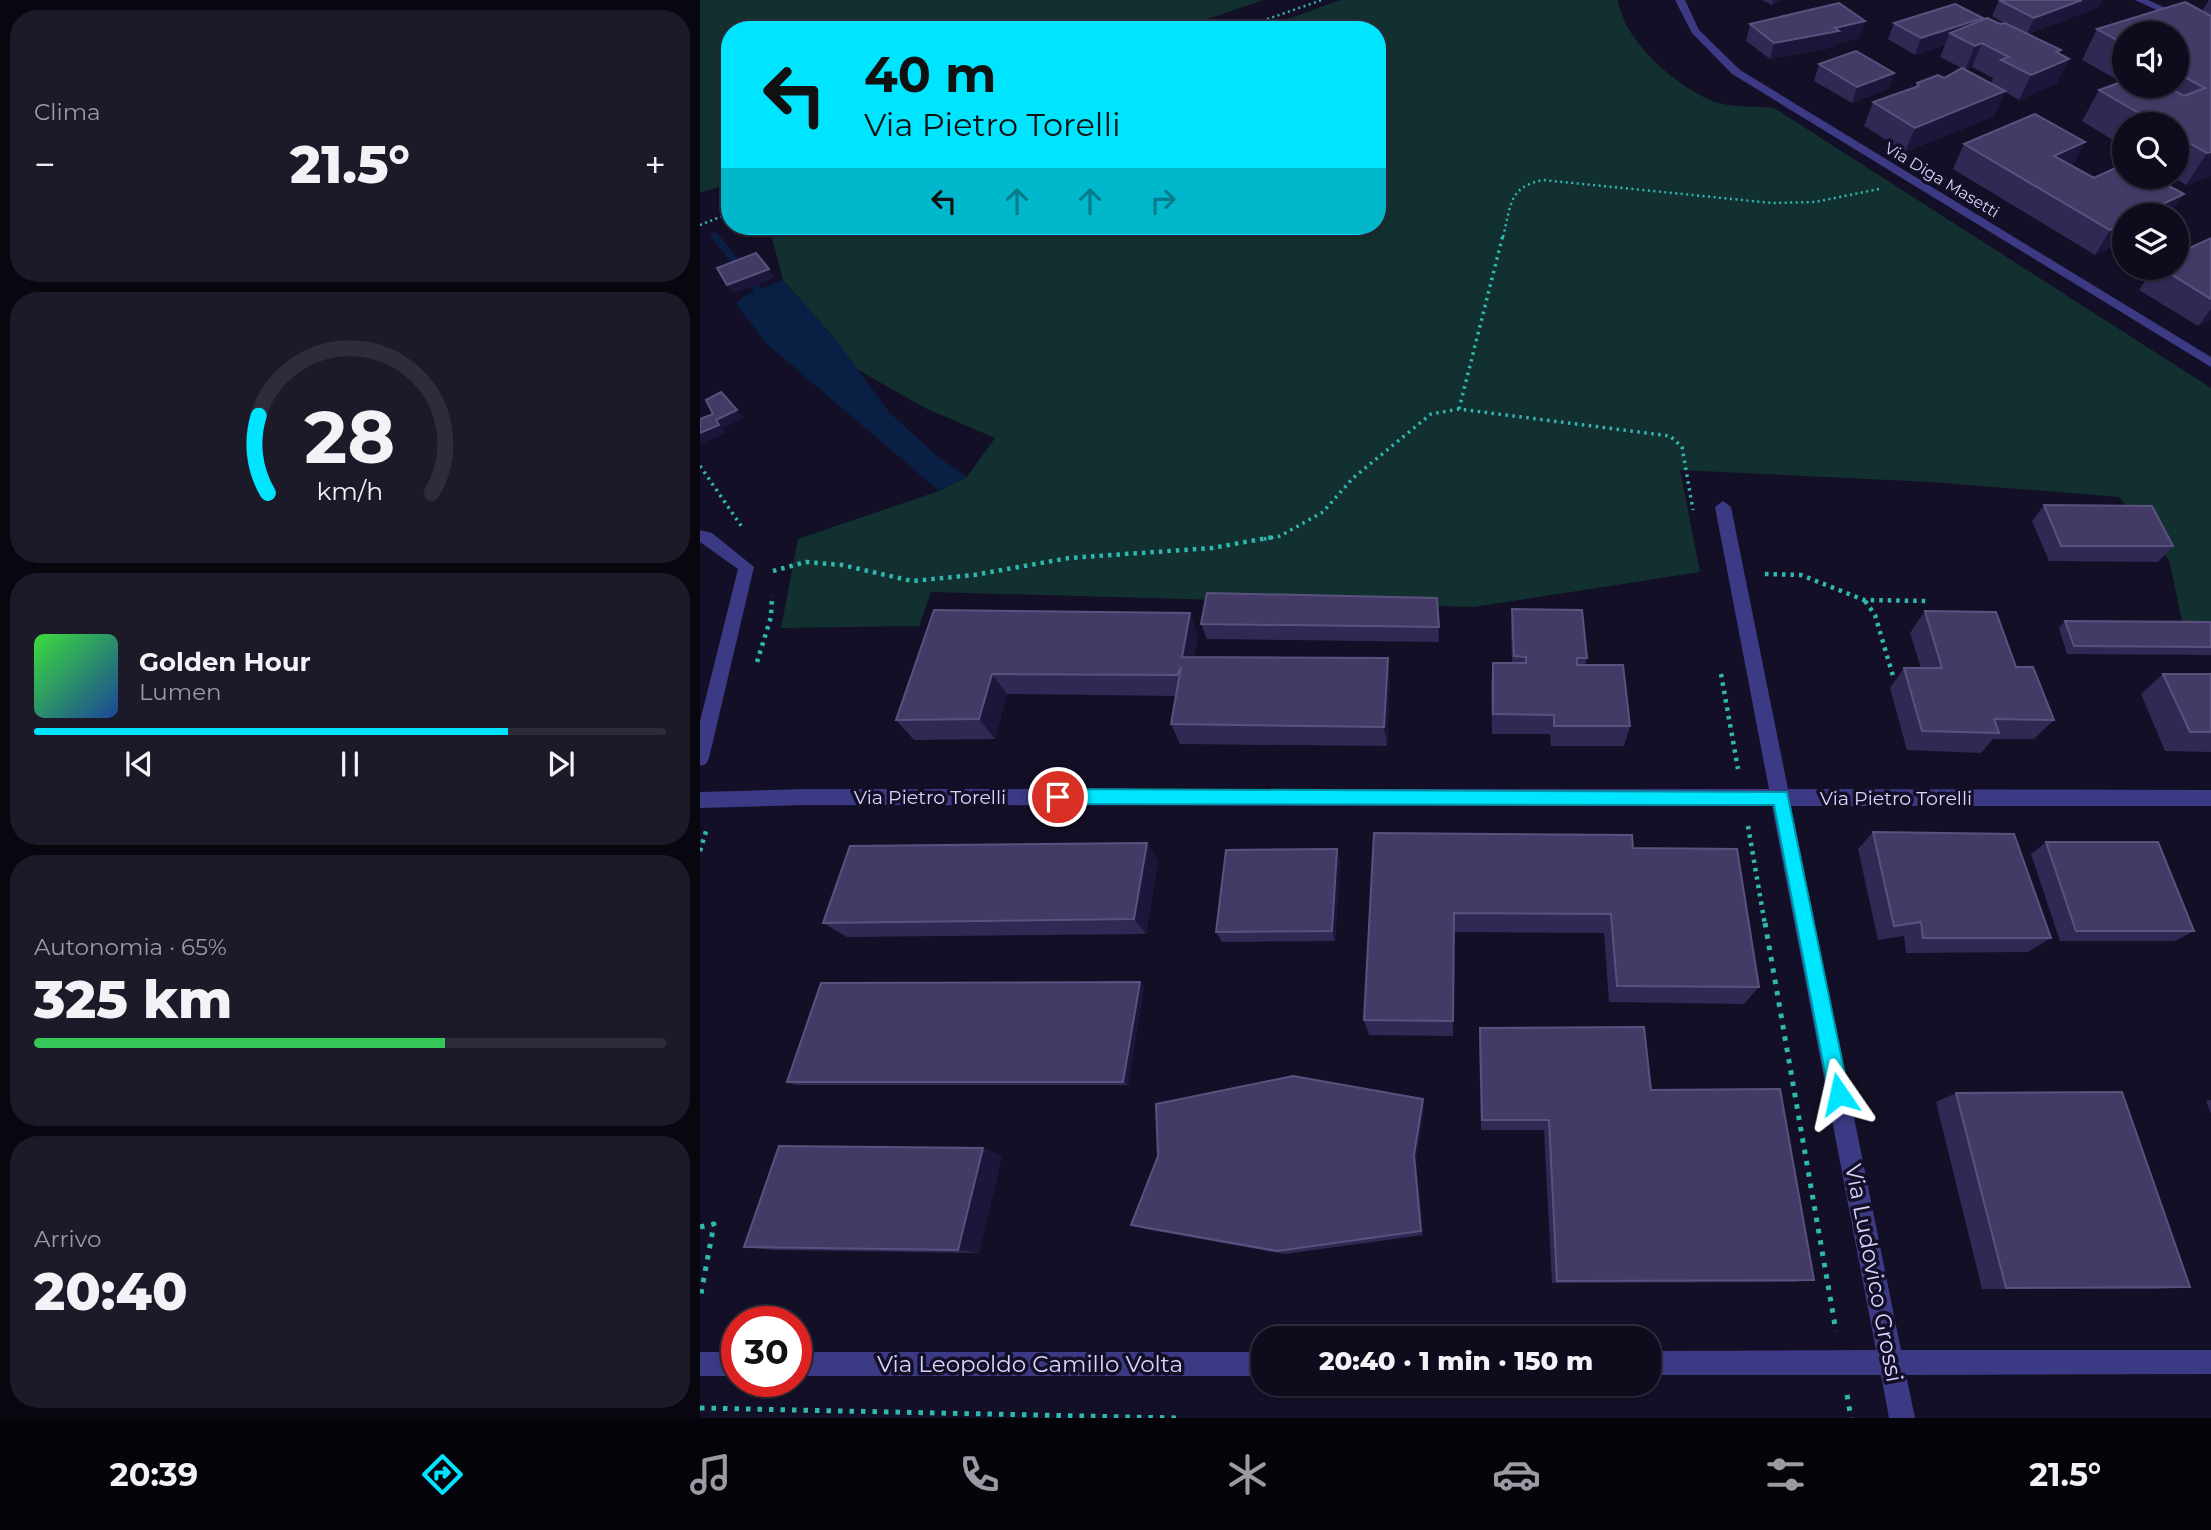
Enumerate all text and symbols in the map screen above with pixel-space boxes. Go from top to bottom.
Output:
map controls [2112,21,2189,280]
button: sound [2112,21,2189,98]
text: 40 m [864,45,996,104]
icon: left [749,49,840,140]
text: Clima [34,98,101,126]
text: Via Pietro Torelli [864,105,1121,144]
button: search [2112,112,2189,189]
text: 21.5° [290,133,410,196]
street label: Via Diga Masetti [1881,138,2003,222]
text: − [34,141,56,188]
text: + [644,141,666,188]
icon: left [925,182,963,220]
icon: ahead [998,182,1036,220]
icon: ahead [1071,182,1109,220]
icon: right [1144,182,1182,220]
button: layers [2112,203,2189,280]
text: 28 [305,394,396,482]
text: km/h [317,476,383,506]
text: Golden Hour [139,646,311,678]
text: Lumen [139,678,222,706]
icon: previous [120,745,158,783]
icon: pause [331,745,369,783]
icon: next [542,745,580,783]
pin [1028,767,1088,827]
icon: arrive [1039,778,1077,816]
street label: Via Pietro Torelli [854,786,1006,809]
street label: Via Pietro Torelli [1820,787,1972,810]
text: Autonomia · 65% [34,933,227,961]
text: 325 km [34,968,232,1031]
position arrow [1802,1057,1876,1131]
street label: Via Ludovico Grossi [1839,1162,1909,1384]
text: Arrivo [34,1225,101,1253]
text: 20:40 [34,1260,188,1323]
speed limit sign: 30 [721,1306,812,1397]
text: 20:40 · 1 min · 150 m [1319,1345,1593,1377]
street label: Via Leopoldo Camillo Volta [877,1350,1183,1378]
icon: directions [418,1450,467,1499]
icon: music [686,1450,735,1499]
icon: phone [955,1450,1004,1499]
icon: climate [1223,1450,1272,1499]
icon: car [1492,1450,1541,1499]
icon: filters [1761,1450,1810,1499]
text: 20:39 [110,1455,198,1494]
text: 21.5° [2029,1455,2101,1494]

